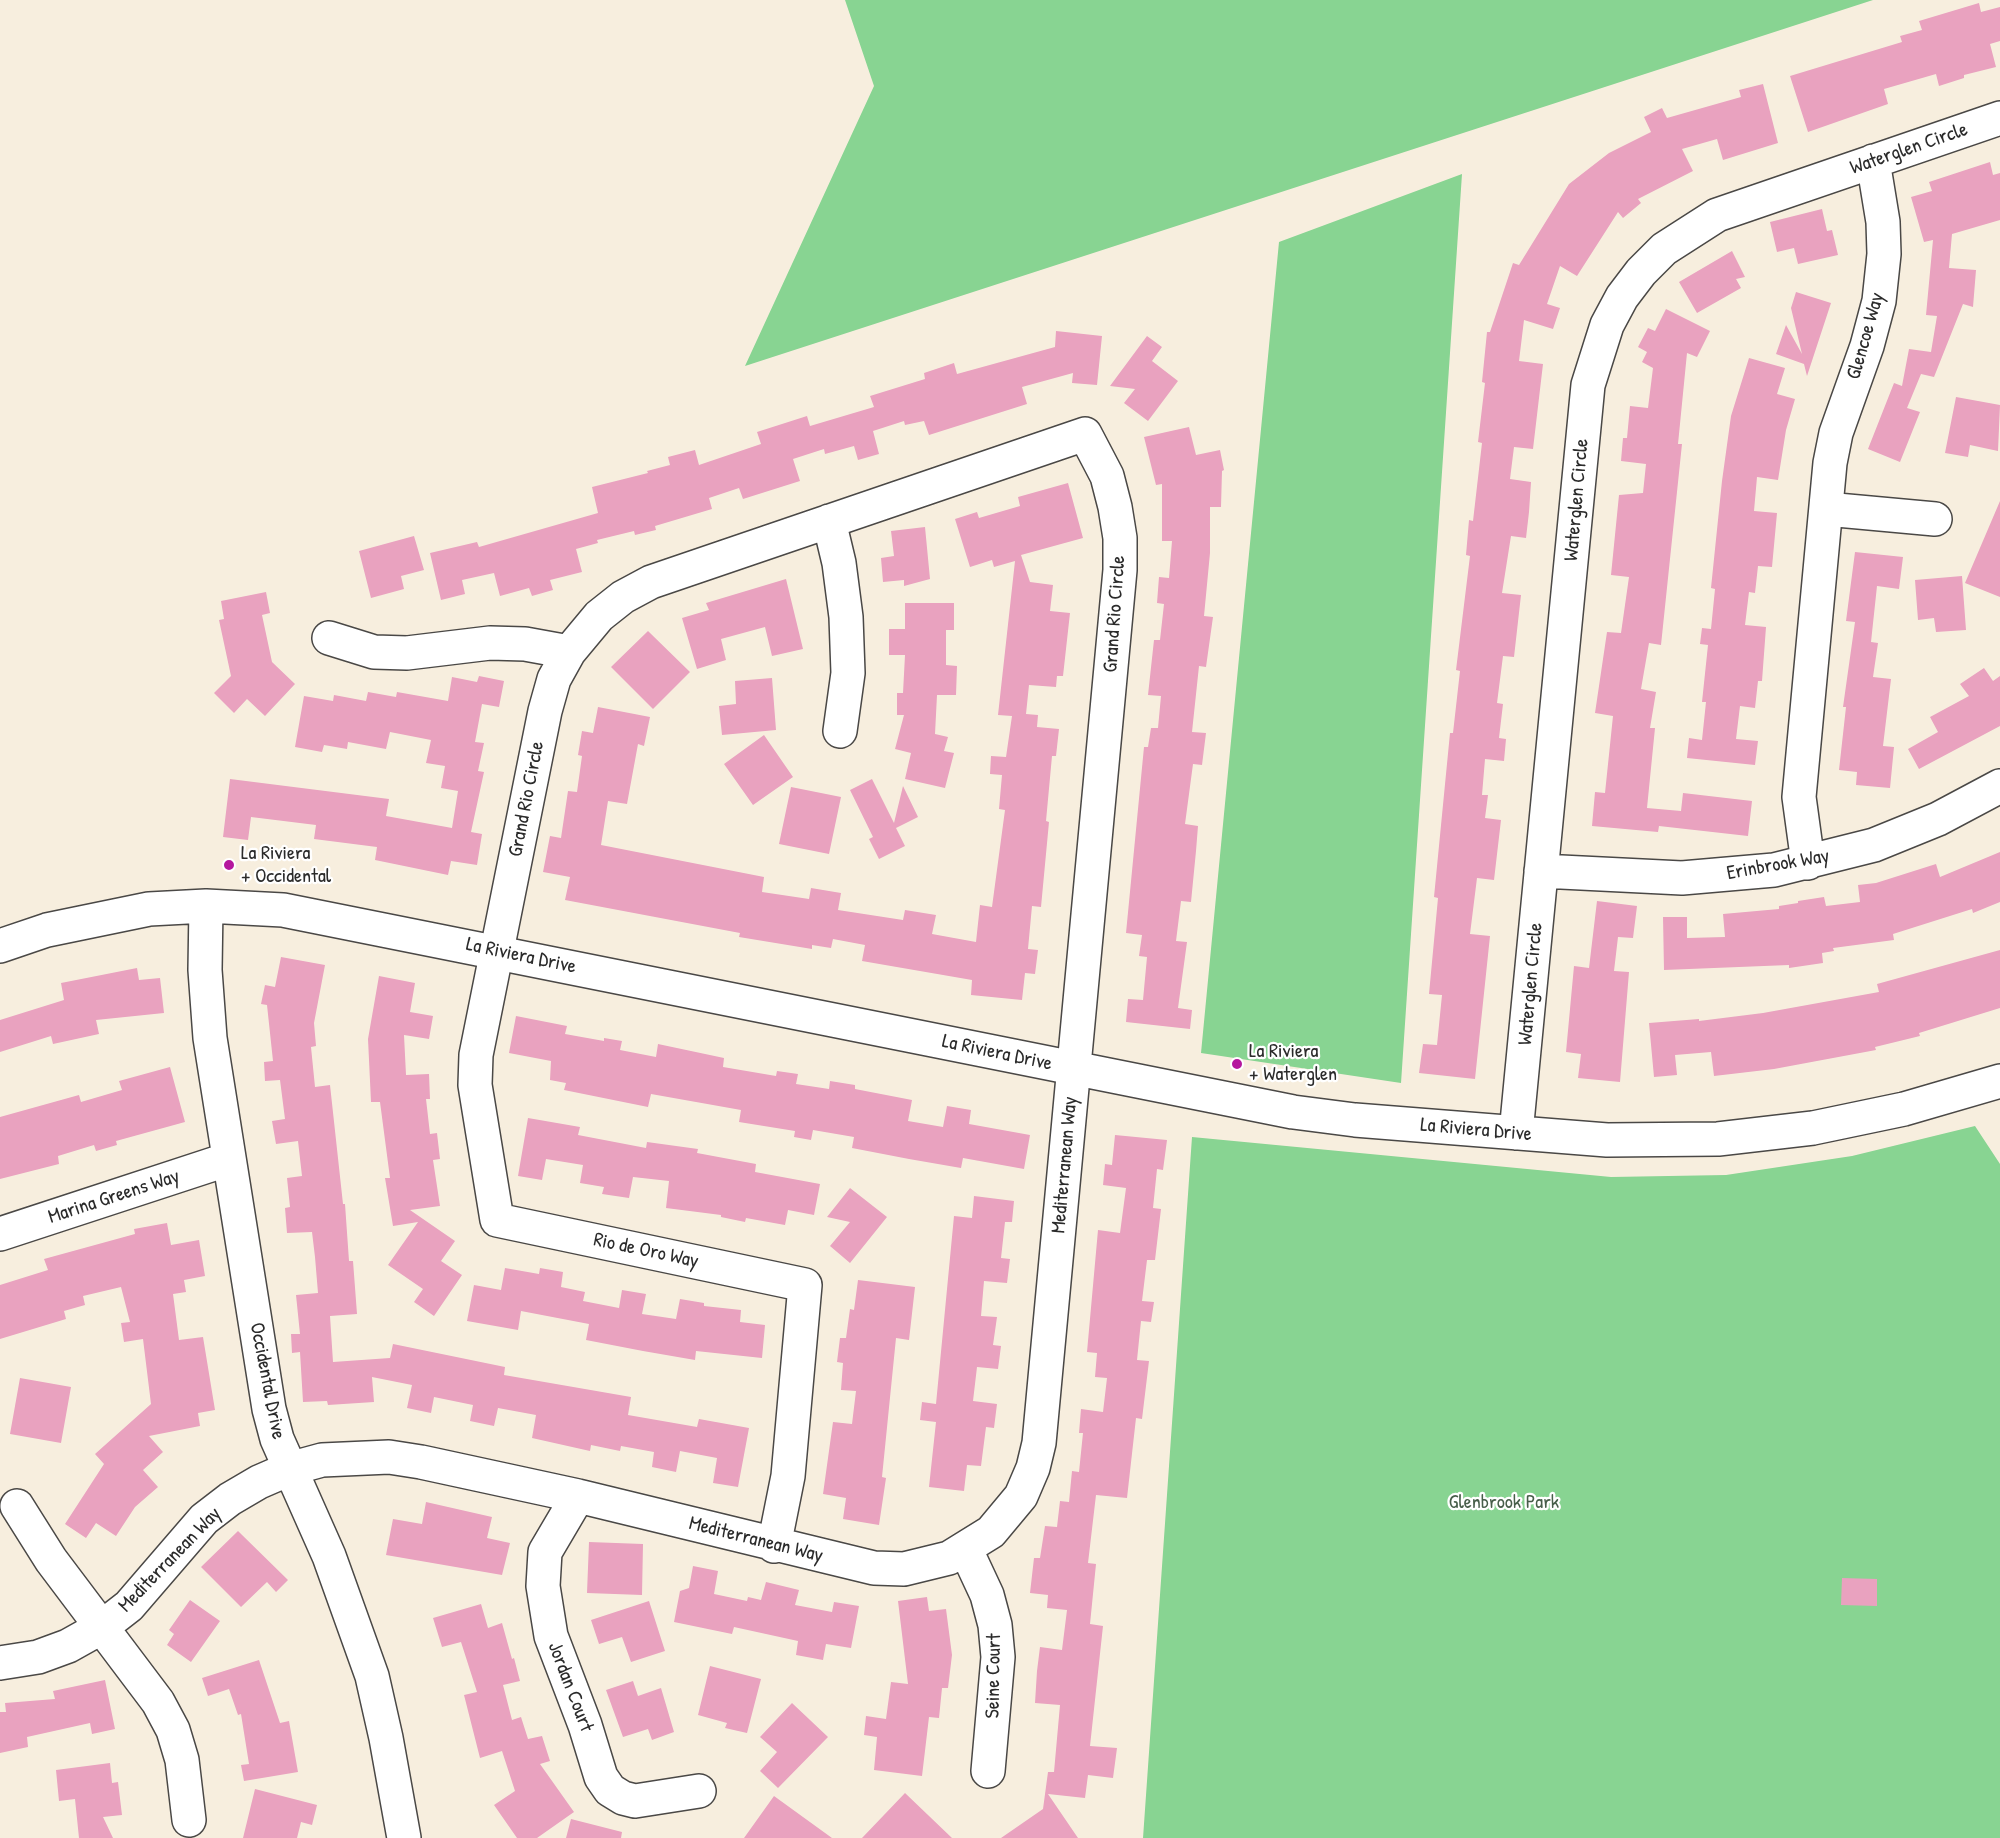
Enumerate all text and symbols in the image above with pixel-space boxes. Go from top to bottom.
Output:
street label: Waterglen Circle [1847,118,1971,180]
street label: Glencoe Way [1842,290,1890,382]
street label: Waterglen Circle [1560,438,1594,562]
street label: Grand Rio Circle [1099,555,1131,673]
street label: Grand Rio Circle [504,739,550,859]
place label: La Riviera + Occidental [241,842,331,889]
street label: Erinbrook Way [1725,844,1831,886]
marker: La Riviera + Occidental [222,858,236,872]
street label: Waterglen Circle [1514,922,1548,1046]
street label: La Riviera Drive [464,933,578,979]
street label: La Riviera Drive [940,1030,1054,1076]
place label: La Riviera + Waterglen [1249,1040,1337,1087]
marker: La Riviera + Waterglen [1230,1057,1244,1071]
street label: Mediterranean Way [1047,1096,1083,1234]
street label: La Riviera Drive [1419,1113,1533,1147]
street label: Marina Greens Way [45,1164,183,1230]
street label: Rio de Oro Way [591,1228,701,1274]
street label: Occidental Drive [244,1321,290,1441]
park label: Glenbrook Park [1449,1491,1559,1515]
street label: Mediterranean Way [114,1502,226,1618]
street label: Mediterranean Way [686,1512,826,1568]
street label: Seine Court [981,1633,1007,1719]
street label: Jordan Court [542,1639,598,1735]

